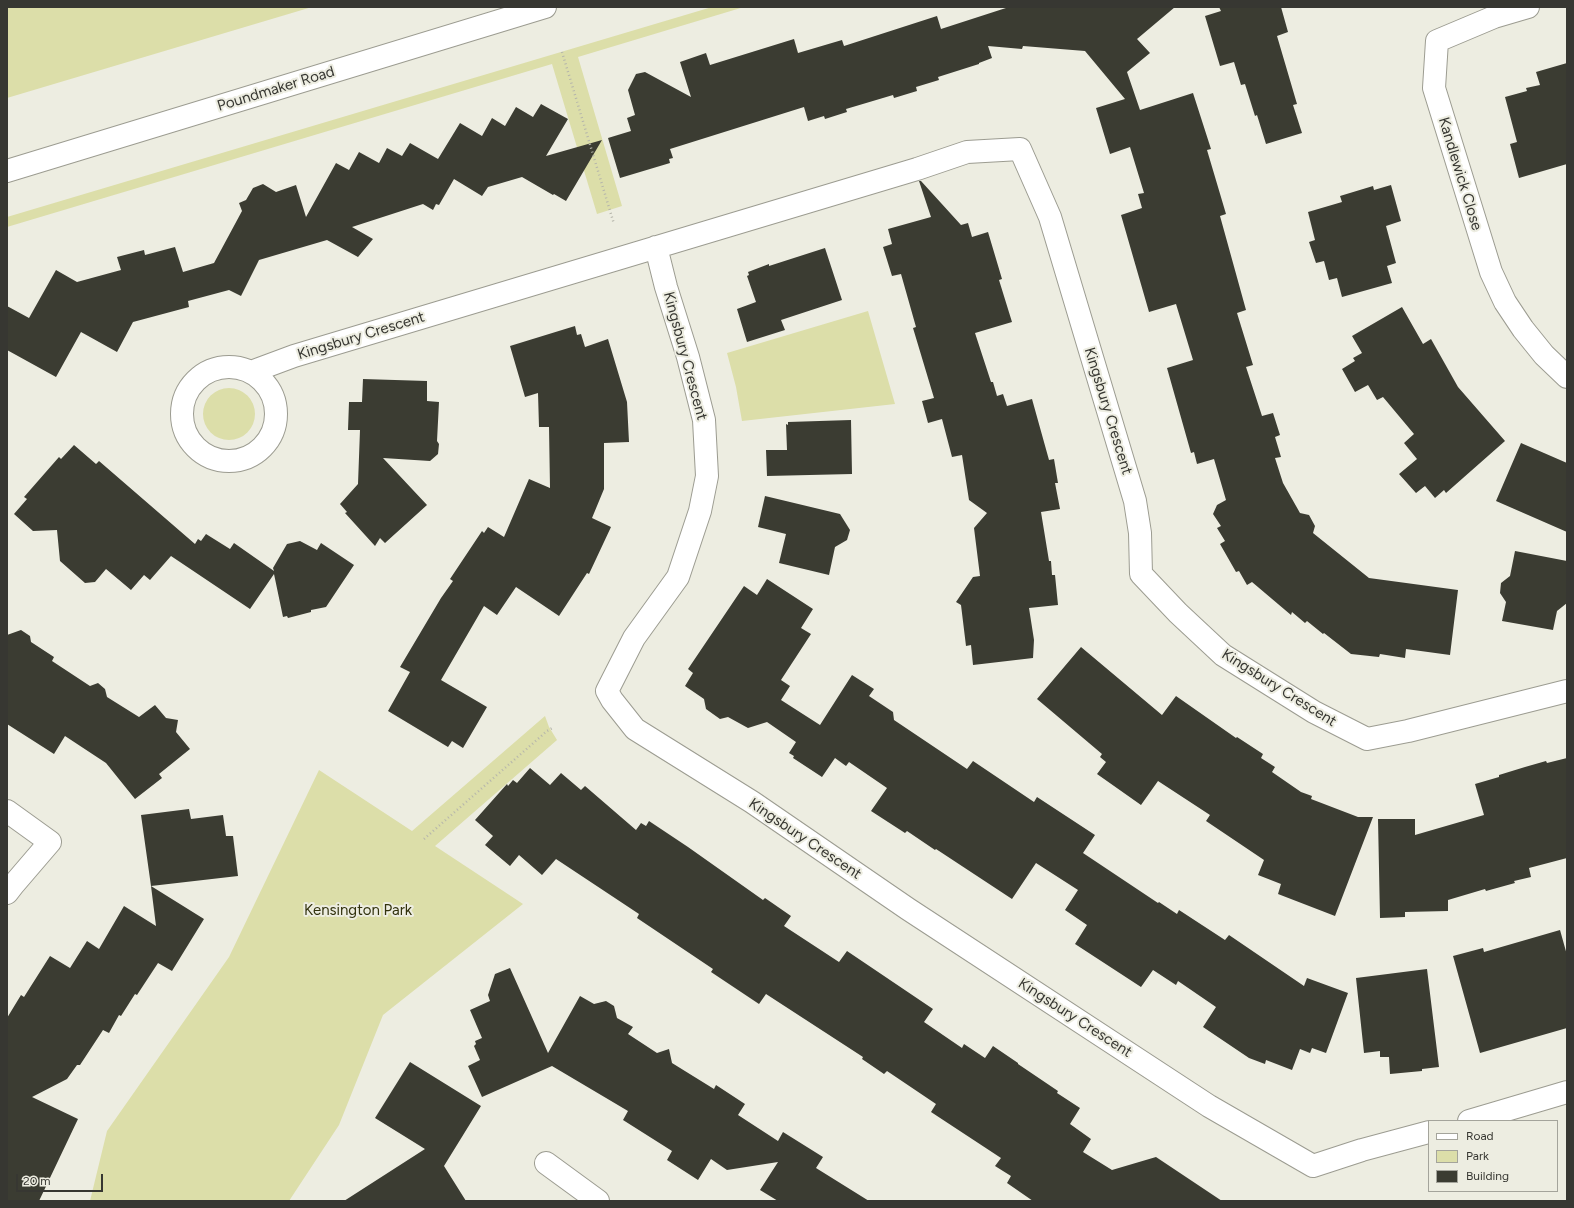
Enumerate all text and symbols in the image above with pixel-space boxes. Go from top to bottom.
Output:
street label: Poundmaker Road [215,63,337,115]
street label: Kandlewick Close [1434,115,1486,233]
street label: Kingsbury Crescent [659,290,711,422]
street label: Kingsbury Crescent [295,308,427,364]
street label: Kingsbury Crescent [1080,345,1136,477]
street label: Kingsbury Crescent [1218,645,1340,731]
street label: Kingsbury Crescent [745,795,865,883]
park label: Kensington Park [304,902,412,920]
street label: Kingsbury Crescent [1015,974,1135,1062]
legend [1428,1120,1558,1192]
text: Road [1466,1129,1494,1143]
text: Park [1466,1149,1489,1163]
scale bar [18,1166,105,1192]
text: Building [1466,1169,1509,1183]
text: 20 m [23,1174,51,1188]

